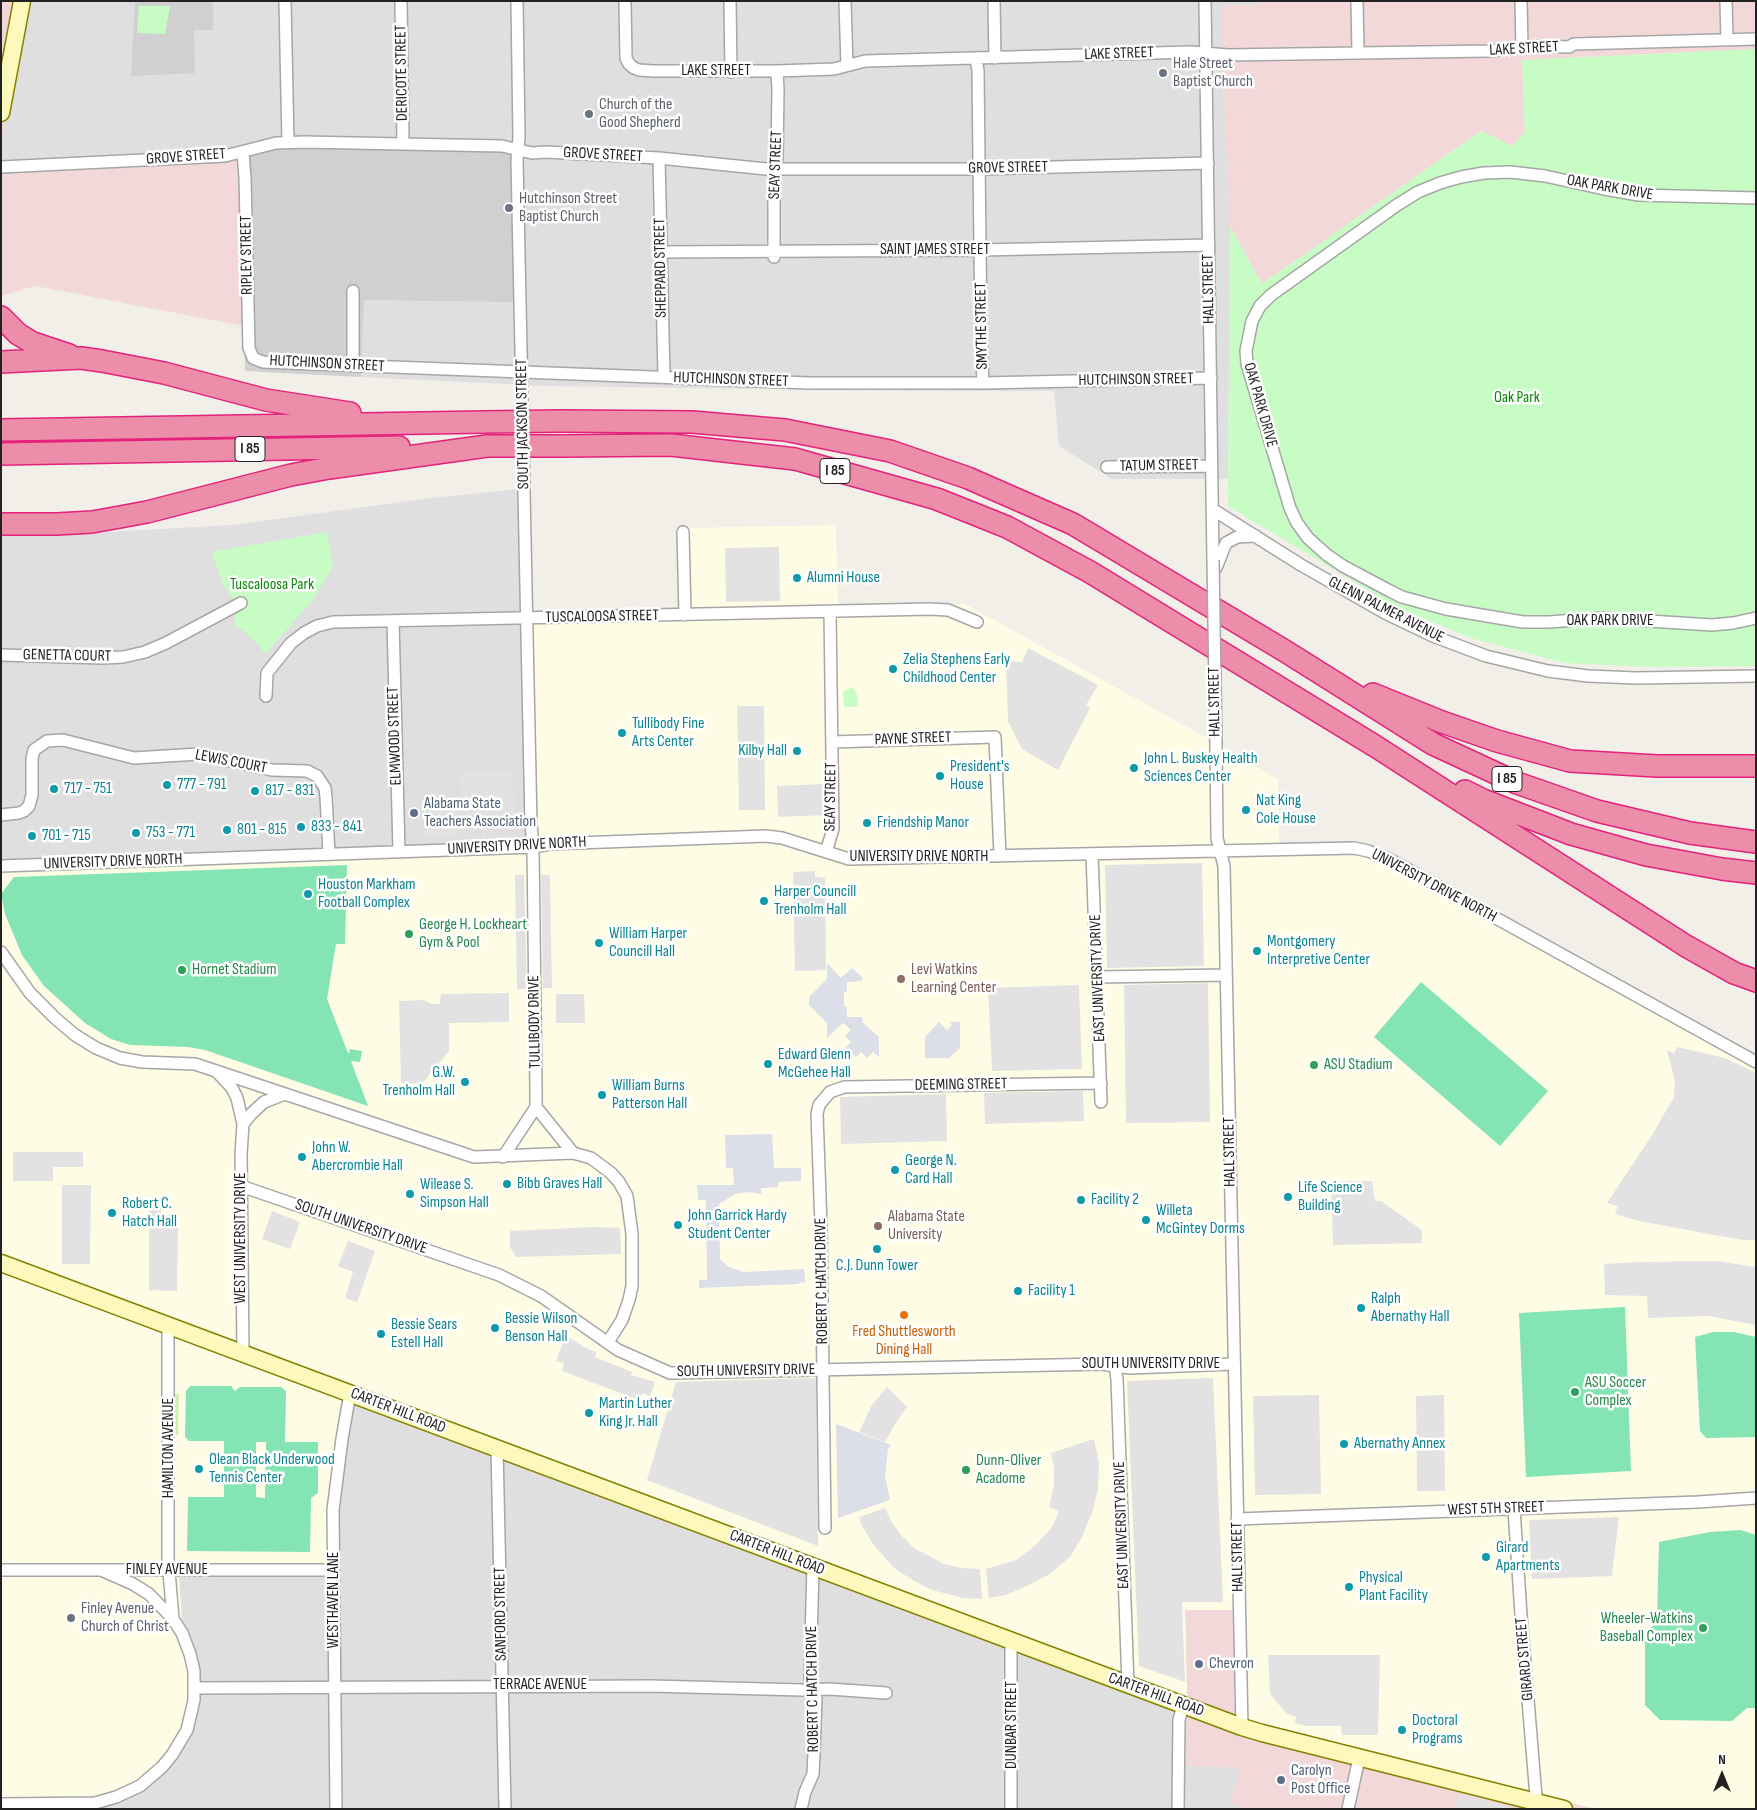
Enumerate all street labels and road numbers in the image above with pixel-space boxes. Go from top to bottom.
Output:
street label: DERICOTE STREET [392,25,412,121]
street label: LAKE STREET [1489,38,1559,60]
street label: LAKE STREET [1084,43,1154,65]
street label: LAKE STREET [681,61,751,81]
street label: SEAY STREET [765,130,787,200]
street label: GROVE STREET [563,143,643,167]
street label: GROVE STREET [146,145,226,169]
street label: GROVE STREET [968,158,1048,178]
street label: OAK PARK DRIVE [1565,171,1655,205]
street label: RIPLEY STREET [237,215,257,295]
street label: SHEPPARD STREET [651,218,671,318]
street label: SAINT JAMES STREET [880,240,990,260]
street label: HALL STREET [1199,254,1219,324]
street label: SMYTHE STREET [972,282,992,370]
street label: HUTCHINSON STREET [269,351,385,377]
street label: SOUTH JACKSON STREET [512,359,534,489]
street label: OAK PARK DRIVE [1239,360,1281,450]
street label: HUTCHINSON STREET [673,368,789,392]
street label: HUTCHINSON STREET [1078,369,1194,391]
road number: I 85 [235,436,265,462]
street label: TATUM STREET [1119,456,1199,476]
road number: I 85 [820,458,850,484]
street label: GLENN PALMER AVENUE [1325,573,1447,647]
street label: TUSCALOOSA STREET [545,606,659,628]
street label: OAK PARK DRIVE [1566,611,1654,631]
street label: GENETTA COURT [23,646,111,666]
street label: HALL STREET [1205,667,1225,737]
street label: ELMWOOD STREET [384,686,406,786]
street label: PAYNE STREET [874,728,952,750]
street label: LEWIS COURT [193,746,269,778]
street label: SEAY STREET [821,762,841,832]
road number: I 85 [1492,766,1522,792]
street label: UNIVERSITY DRIVE NORTH [447,833,587,859]
street label: UNIVERSITY DRIVE NORTH [1368,845,1500,927]
street label: UNIVERSITY DRIVE NORTH [850,847,988,867]
street label: UNIVERSITY DRIVE NORTH [43,850,183,874]
street label: EAST UNIVERSITY DRIVE [1086,914,1110,1042]
street label: TULLIBODY DRIVE [525,975,545,1069]
street label: DEEMING STREET [914,1075,1008,1095]
street label: HALL STREET [1220,1117,1240,1187]
street label: WEST UNIVERSITY DRIVE [231,1172,251,1304]
street label: SOUTH UNIVERSITY DRIVE [292,1195,430,1259]
street label: ROBERT C HATCH DRIVE [811,1218,833,1344]
street label: SOUTH UNIVERSITY DRIVE [1082,1354,1220,1374]
street label: SOUTH UNIVERSITY DRIVE [677,1360,815,1382]
street label: CARTER HILL ROAD [348,1384,448,1438]
street label: HAMILTON AVENUE [159,1398,179,1498]
street label: EAST UNIVERSITY DRIVE [1110,1461,1134,1589]
street label: WEST 5TH STREET [1447,1498,1545,1520]
street label: HALL STREET [1228,1522,1248,1592]
street label: CARTER HILL ROAD [727,1526,827,1580]
street label: WESTHAVEN LANE [324,1552,344,1648]
street label: FINLEY AVENUE [126,1560,208,1580]
street label: SANFORD STREET [491,1567,511,1661]
street label: GIRARD STREET [1512,1617,1538,1701]
street label: ROBERT C HATCH DRIVE [802,1626,824,1752]
street label: CARTER HILL ROAD [1106,1669,1206,1721]
street label: TERRACE AVENUE [493,1675,587,1695]
street label: DUNBAR STREET [1002,1681,1022,1769]

